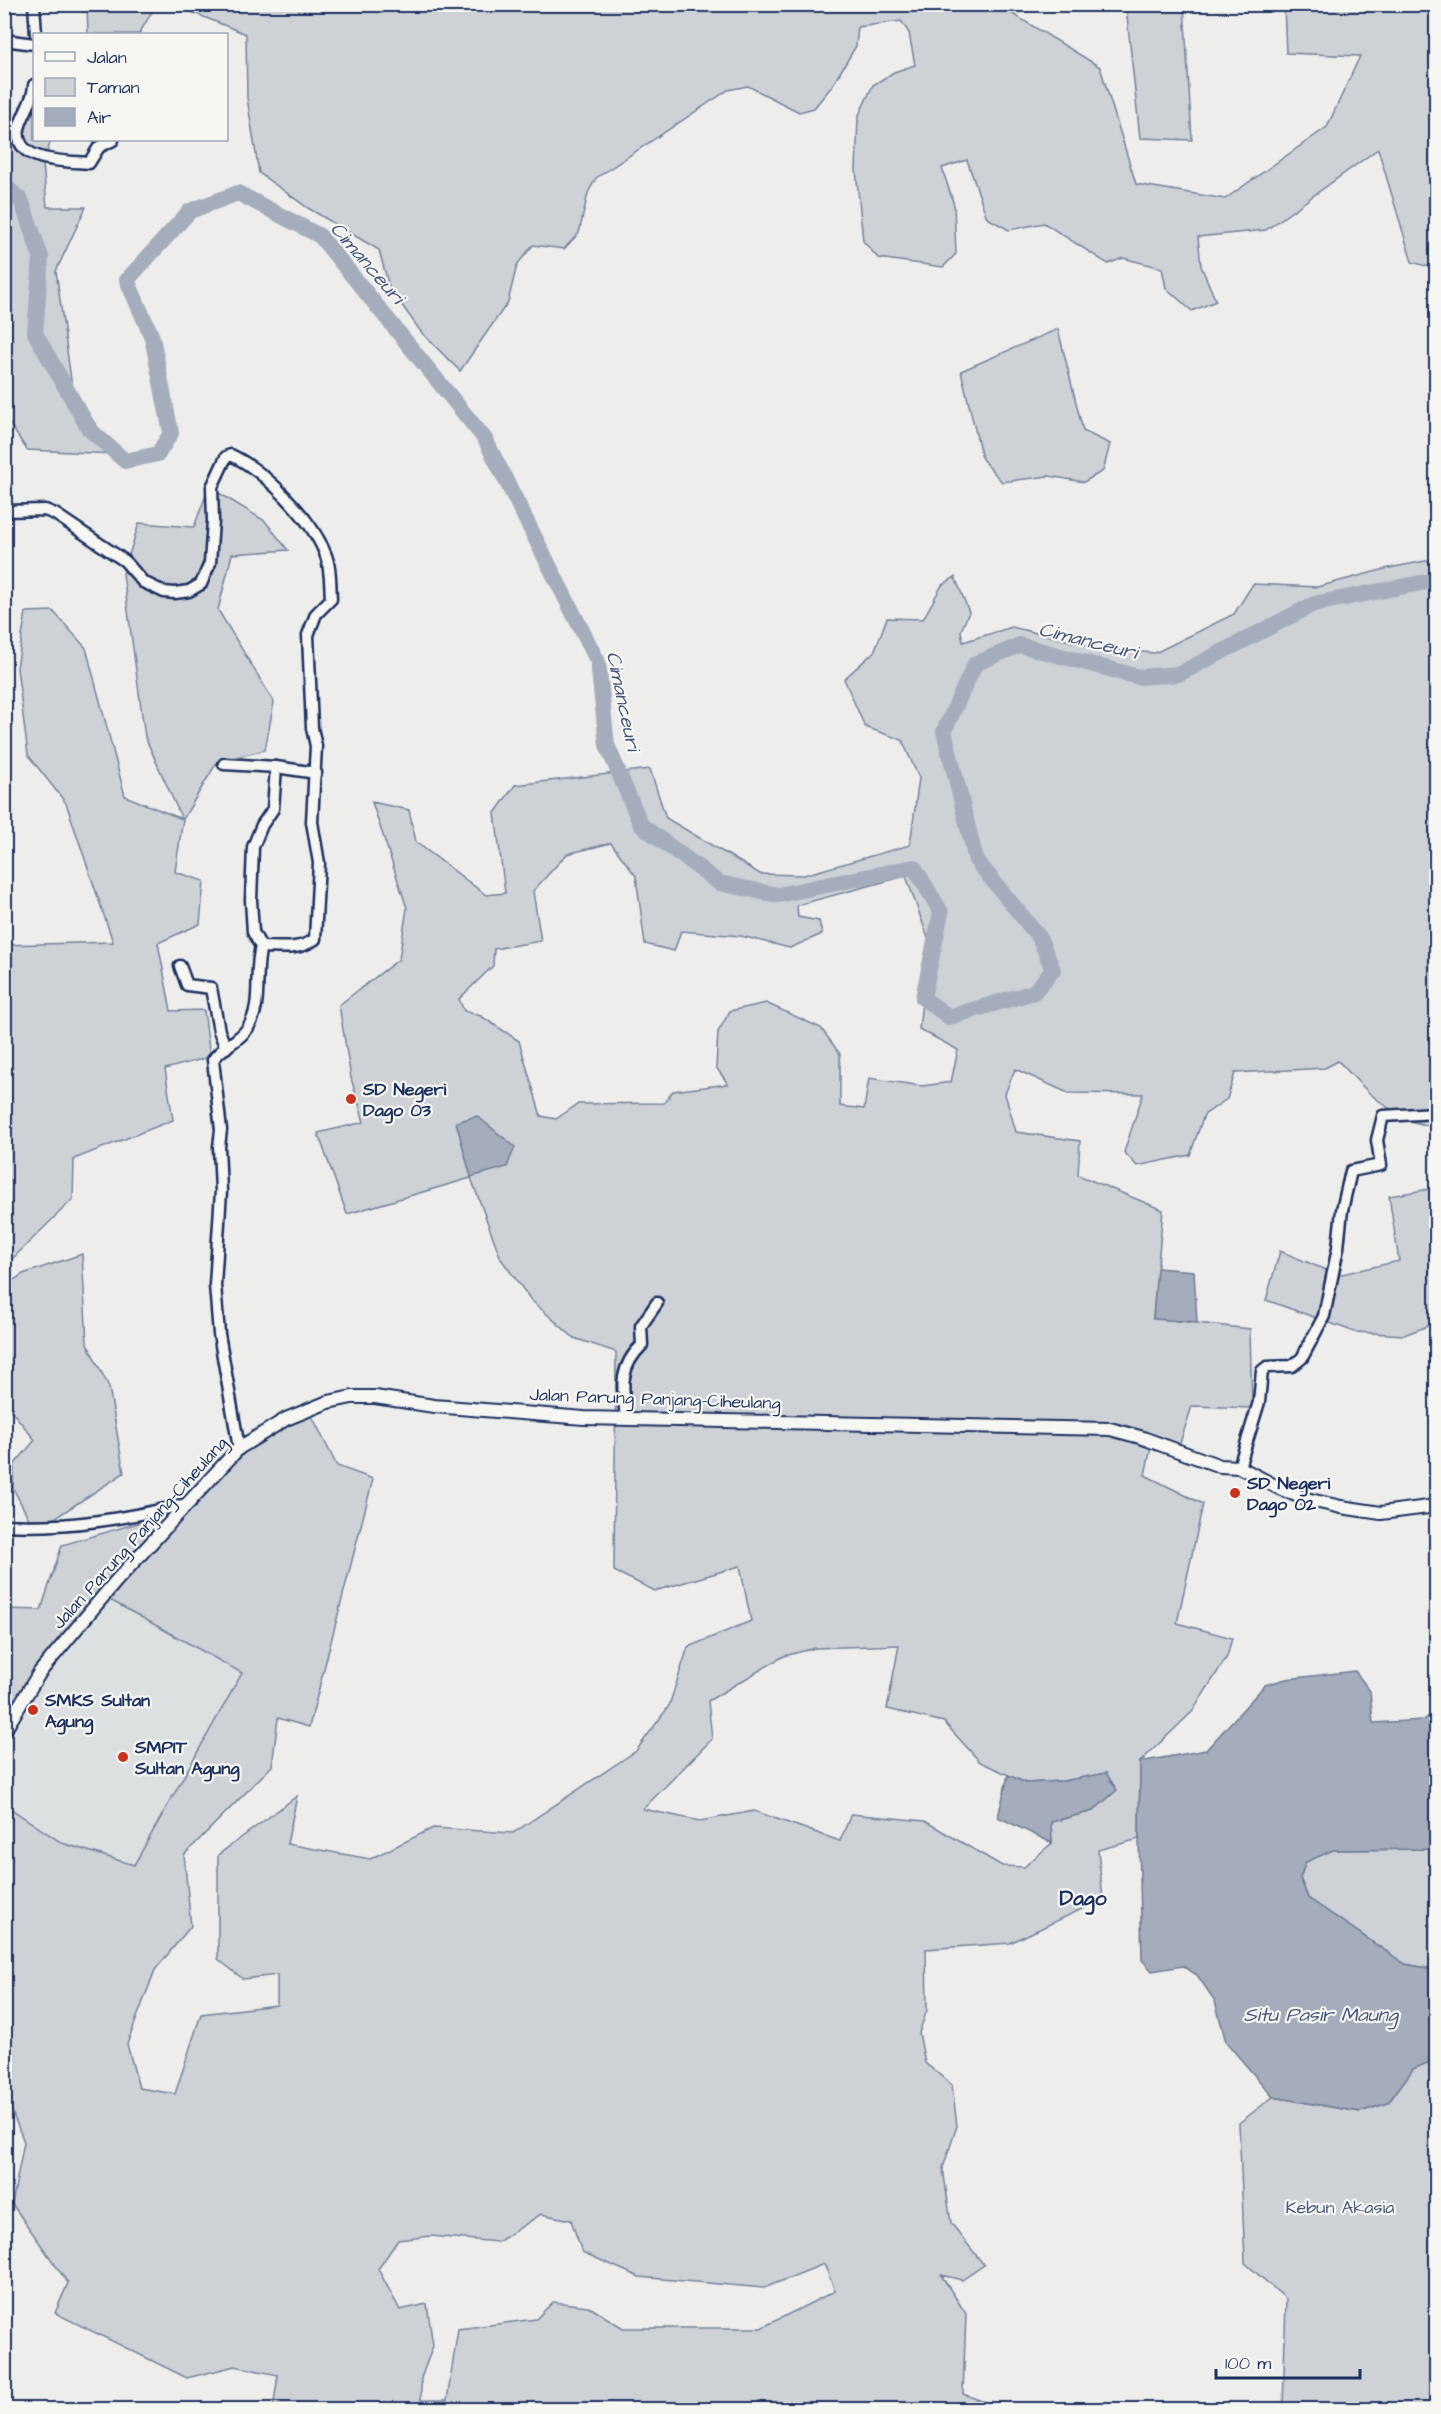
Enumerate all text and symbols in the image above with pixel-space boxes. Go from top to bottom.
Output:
legend [33,33,228,141]
text: Jalan [87,45,127,70]
text: Taman [87,75,140,100]
text: Air [87,105,111,130]
water label: Cimanceuri [323,216,413,312]
water label: Cimanceuri [1036,615,1143,667]
water label: Cimanceuri [599,649,648,756]
place label: SD Negeri Dago 03 [362,1077,446,1124]
marker: SD Negeri Dago 03 [344,1092,358,1106]
street label: Jalan Parung Panjang–Ciheulang [529,1382,781,1417]
street label: Jalan Parung Panjang–Ciheulang [47,1431,234,1635]
place label: SD Negeri Dago 02 [1246,1471,1330,1518]
marker: SD Negeri Dago 02 [1228,1486,1242,1500]
place label: SMKS Sultan Agung [44,1688,150,1735]
marker: SMKS Sultan Agung [26,1703,40,1717]
place label: SMPIT Sultan Agung [134,1735,240,1782]
marker: SMPIT Sultan Agung [116,1750,130,1764]
district label: Dago [1060,1884,1107,1915]
water label: Situ Pasir Maung [1244,2001,1400,2030]
park label: Kebun Akasia [1286,2195,1394,2220]
scale bar [1216,2342,1360,2380]
text: 100 m [1225,2351,1271,2376]

